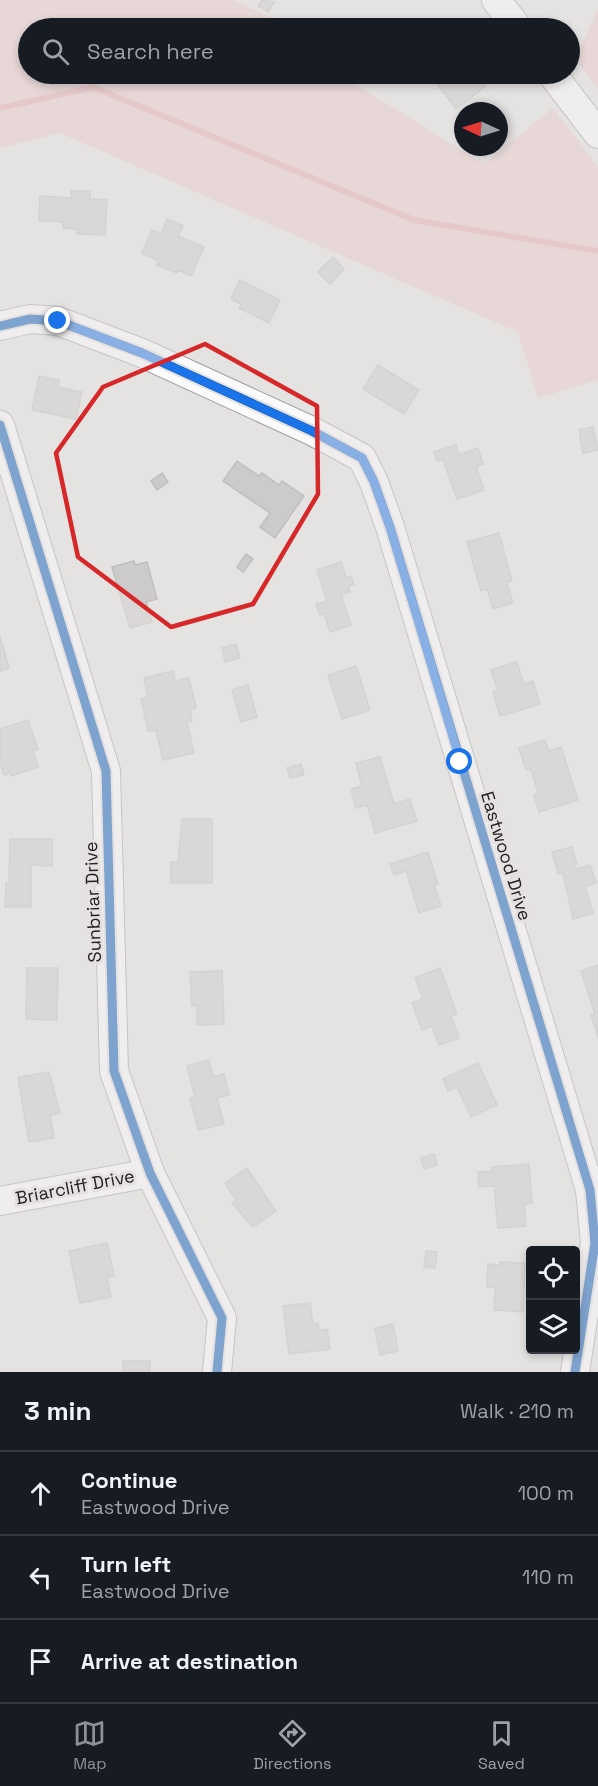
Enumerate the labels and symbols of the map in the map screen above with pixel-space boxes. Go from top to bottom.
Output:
north arrow [454,102,508,156]
route end [44,307,70,333]
route start [446,748,472,774]
street label: Eastwood Drive [476,789,537,923]
street label: Sunbriar Drive [79,841,106,963]
street label: Briarcliff Drive [13,1164,136,1209]

